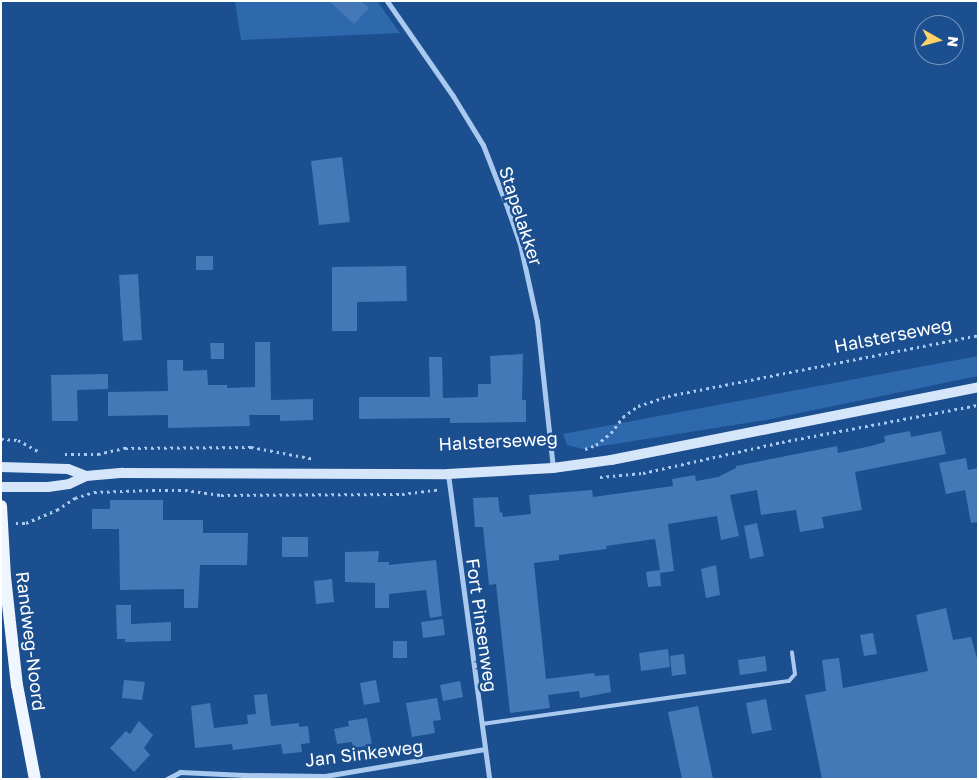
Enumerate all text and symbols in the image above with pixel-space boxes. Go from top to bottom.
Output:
north arrow [914,15,964,65]
text: N [944,35,962,48]
street label: Stapelakker [495,163,547,269]
street label: Halsterseweg [832,313,954,357]
street label: Halsterseweg [438,427,558,455]
street label: Fort Pinsenweg [462,557,502,693]
street label: Randweg-Noord [12,570,50,712]
street label: Jan Sinkeweg [304,735,424,771]

